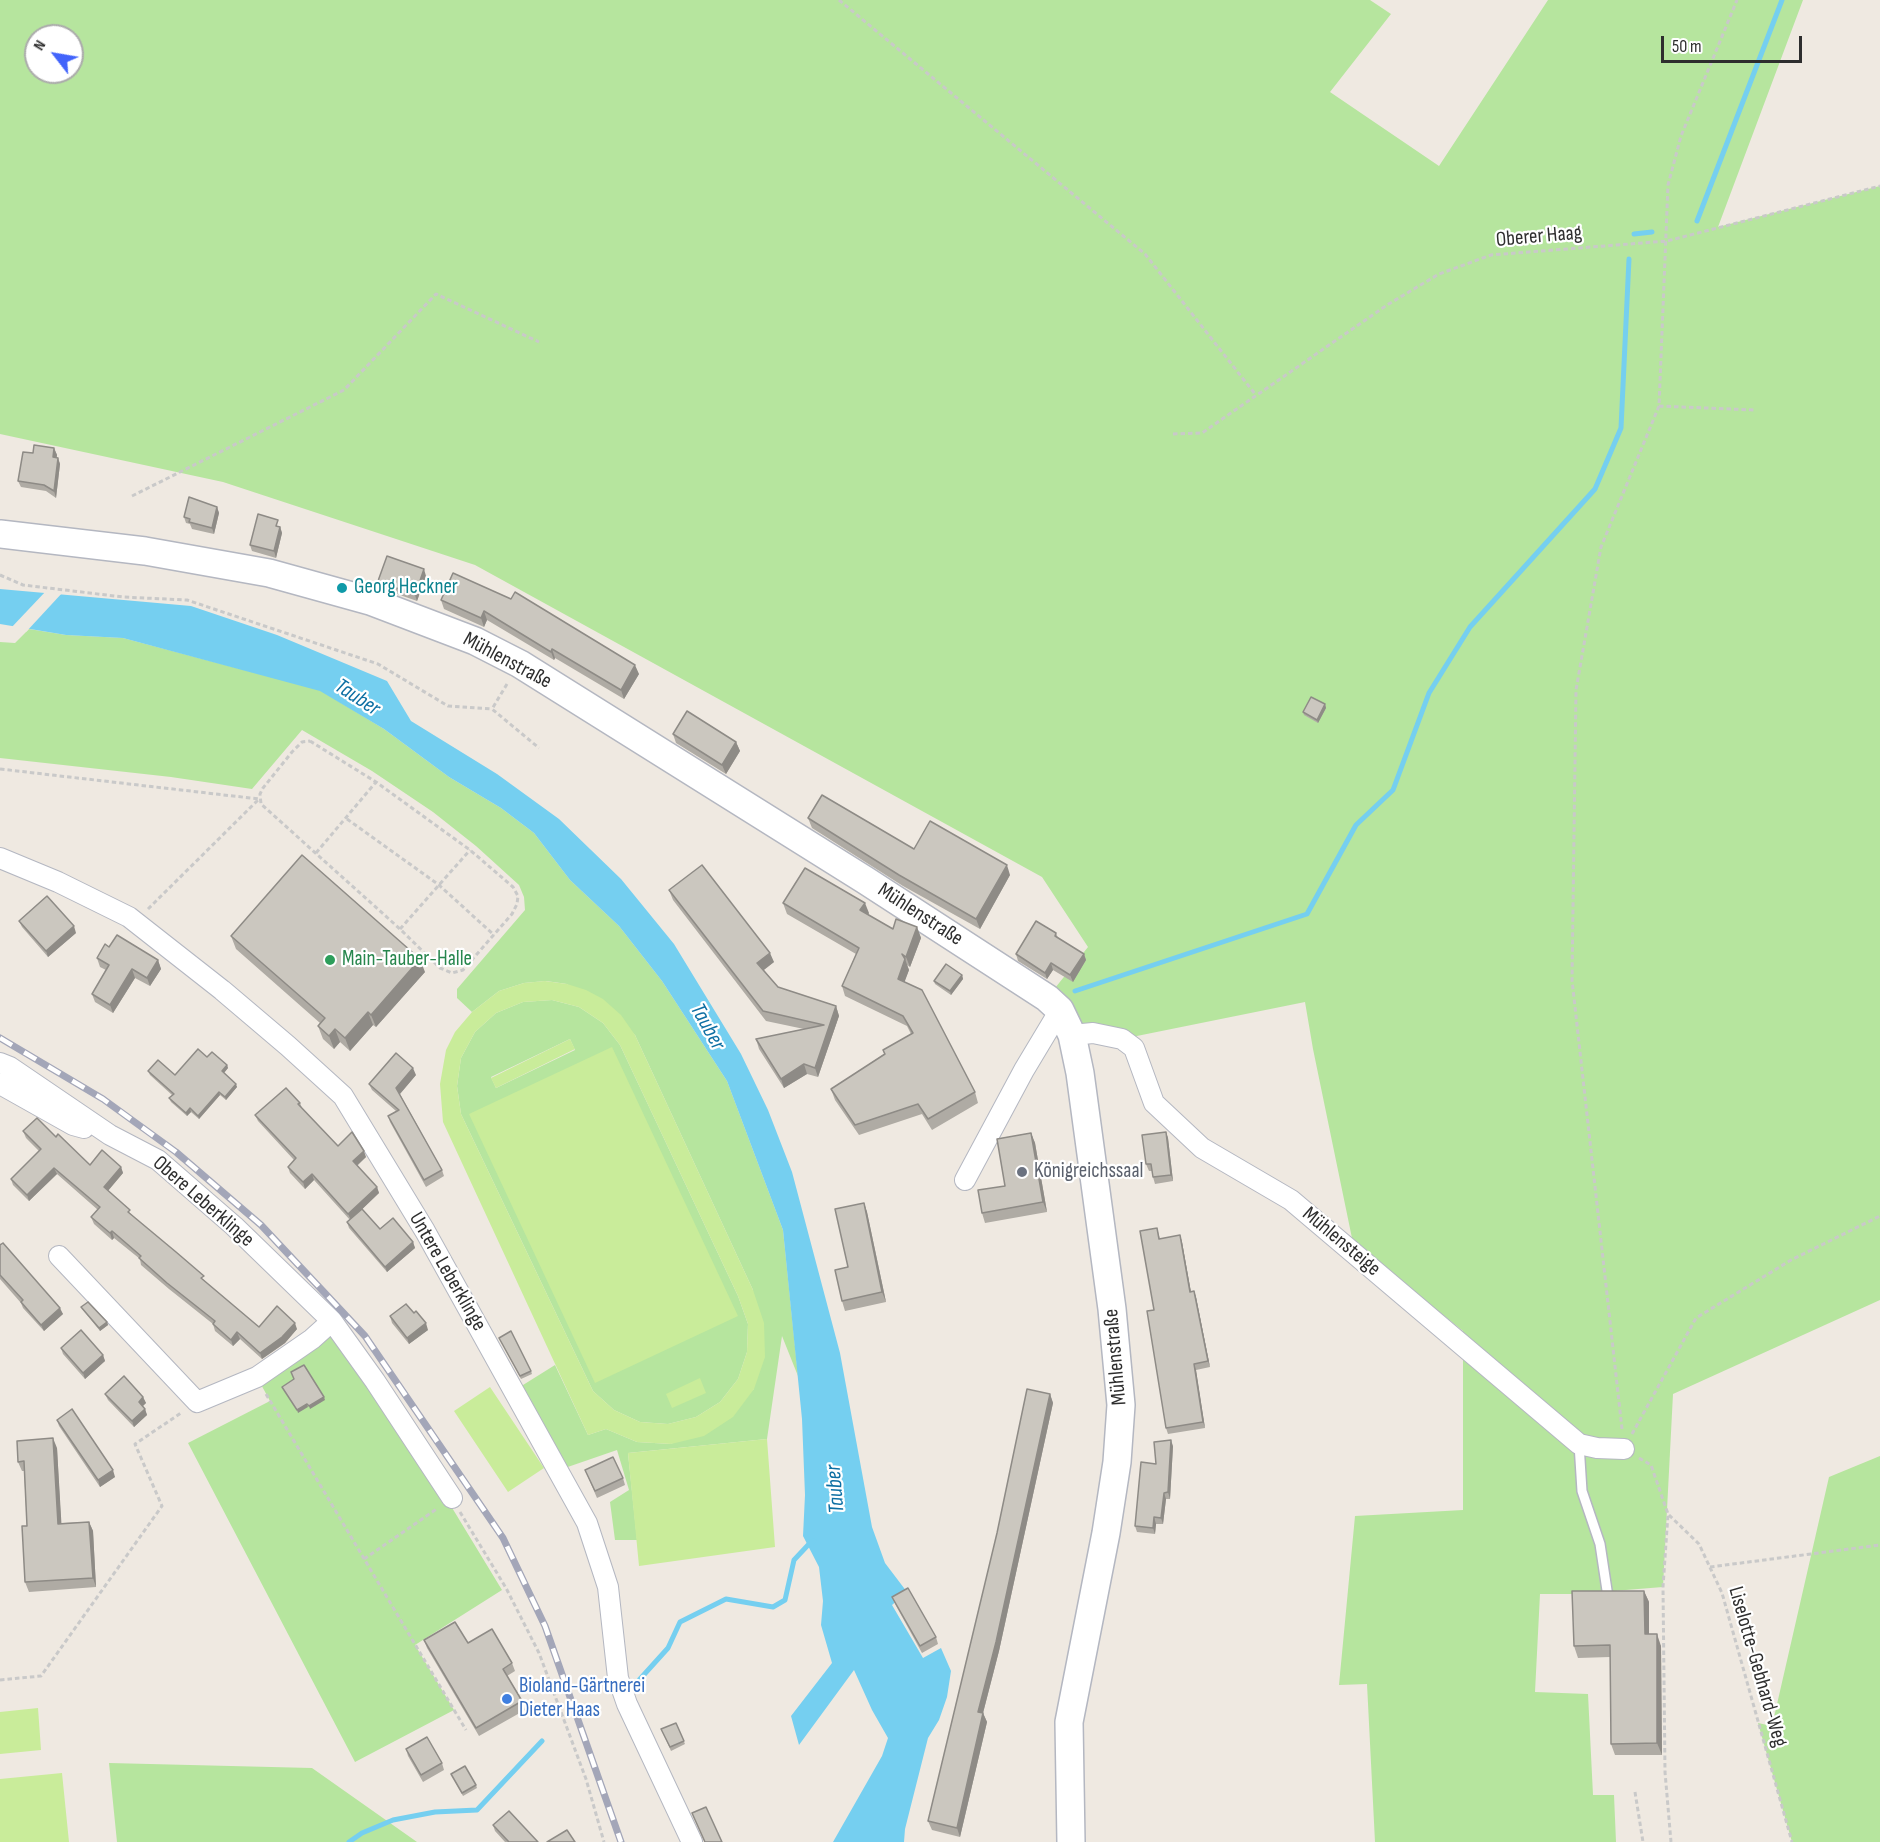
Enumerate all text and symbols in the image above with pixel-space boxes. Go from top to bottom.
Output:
north arrow [24,24,84,84]
scale bar [1664,24,1805,62]
text: 50 m [1672,36,1702,57]
text: N [30,37,50,54]
street label: Oberer Haag [1495,221,1583,253]
place label: Georg Heckner [354,575,458,601]
marker: Georg Heckner [335,581,349,595]
street label: Mühlenstraße [458,627,556,695]
water label: Tauber [329,674,385,722]
street label: Mühlenstraße [873,878,967,952]
place label: Main-Tauber-Halle [342,947,472,973]
marker: Main-Tauber-Halle [323,953,337,967]
water label: Tauber [684,999,730,1055]
street label: Obere Leberklinge [147,1151,259,1253]
place label: Königreichssaal [1034,1159,1143,1185]
marker: Königreichssaal [1015,1165,1029,1179]
street label: Mühlensteige [1297,1202,1385,1282]
street label: Untere Leberklinge [403,1208,491,1336]
street label: Mühlenstraße [1099,1308,1133,1406]
water label: Tauber [821,1464,851,1514]
street label: Liselotte-Gebhard-Weg [1722,1584,1792,1750]
place label: Bioland-Gärtnerei Dieter Haas [519,1674,645,1724]
marker: Bioland-Gärtnerei Dieter Haas [500,1692,514,1706]

